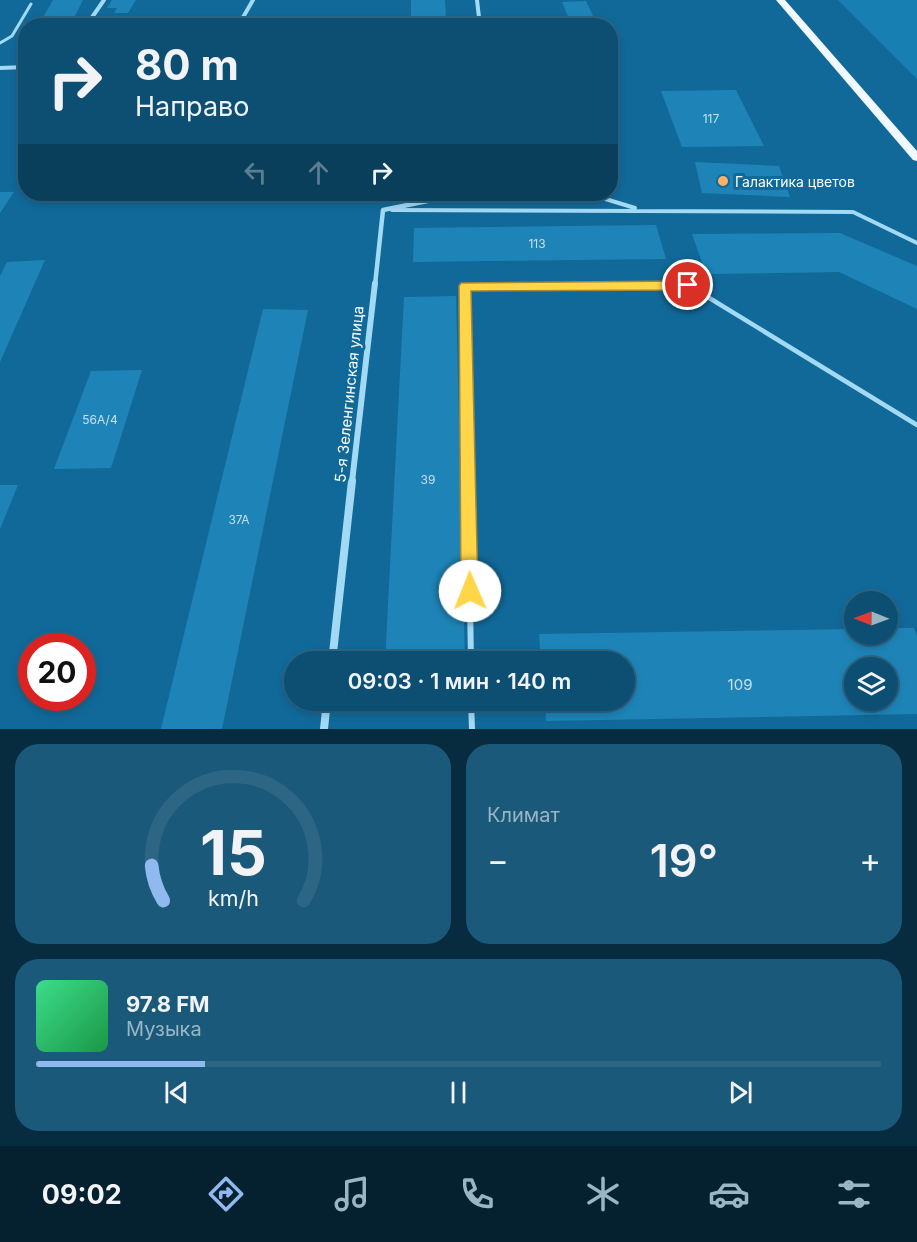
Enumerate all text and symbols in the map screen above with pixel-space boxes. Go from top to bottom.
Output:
text: 80 m [135,39,239,90]
icon: right [36,42,114,120]
text: Направо [135,90,250,123]
house number: 117 [703,111,719,126]
icon: left [239,156,272,189]
icon: ahead [302,156,335,189]
icon: right [365,156,398,189]
place label: Галактика цветов [735,173,855,190]
marker: Галактика цветов [716,174,730,188]
house number: 113 [528,236,546,251]
pin [662,259,713,310]
icon: arrive [671,268,704,301]
street label: 5-я Зеленгинская улица [330,305,368,483]
house number: 56А/4 [82,412,118,427]
house number: 39 [421,472,435,487]
house number: 37А [228,512,250,527]
position arrow [438,559,502,623]
north arrow [844,591,898,645]
map controls [844,591,898,711]
speed limit sign: 20 [18,633,96,711]
button: layers [844,657,898,711]
text: 09:03 · 1 мин · 140 m [348,668,571,694]
house number: 109 [728,675,752,694]
text: Климат [487,803,560,827]
text: 15 [200,815,266,890]
text: 19° [650,833,718,888]
text: − [487,840,509,880]
text: + [859,840,881,880]
text: km/h [208,885,258,911]
text: 97.8 FM [126,991,210,1017]
text: Музыка [126,1017,202,1041]
icon: previous [160,1076,193,1109]
icon: pause [442,1076,475,1109]
icon: next [724,1076,757,1109]
icon: directions [205,1173,247,1215]
icon: music [331,1173,373,1215]
icon: phone [456,1173,498,1215]
icon: climate [582,1173,624,1215]
icon: car [708,1173,750,1215]
icon: filters [833,1173,875,1215]
text: 09:02 [42,1178,122,1211]

